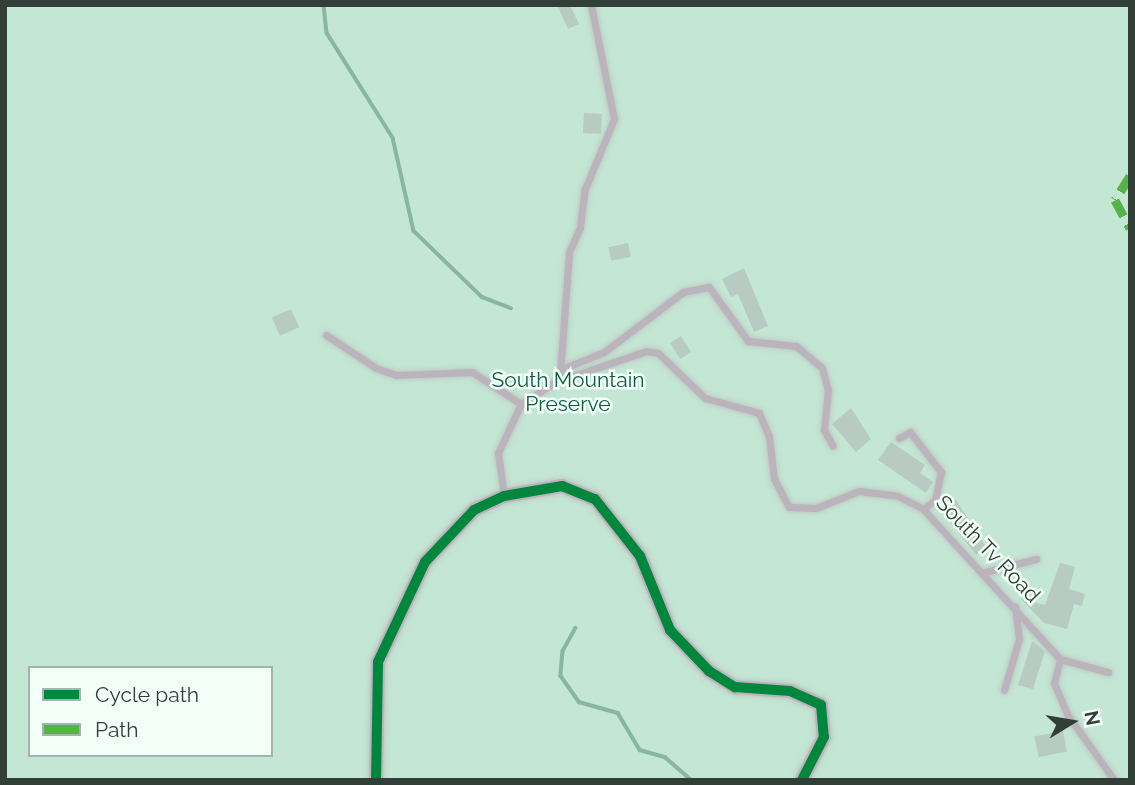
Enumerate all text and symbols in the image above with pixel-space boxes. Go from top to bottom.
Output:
park label: South Mountain Preserve [492,367,644,417]
street label: South Tv Road [930,490,1046,608]
legend [28,666,273,757]
text: Cycle path [95,682,199,707]
north arrow [1037,687,1107,757]
text: N [1080,709,1105,727]
text: Path [95,717,139,742]

